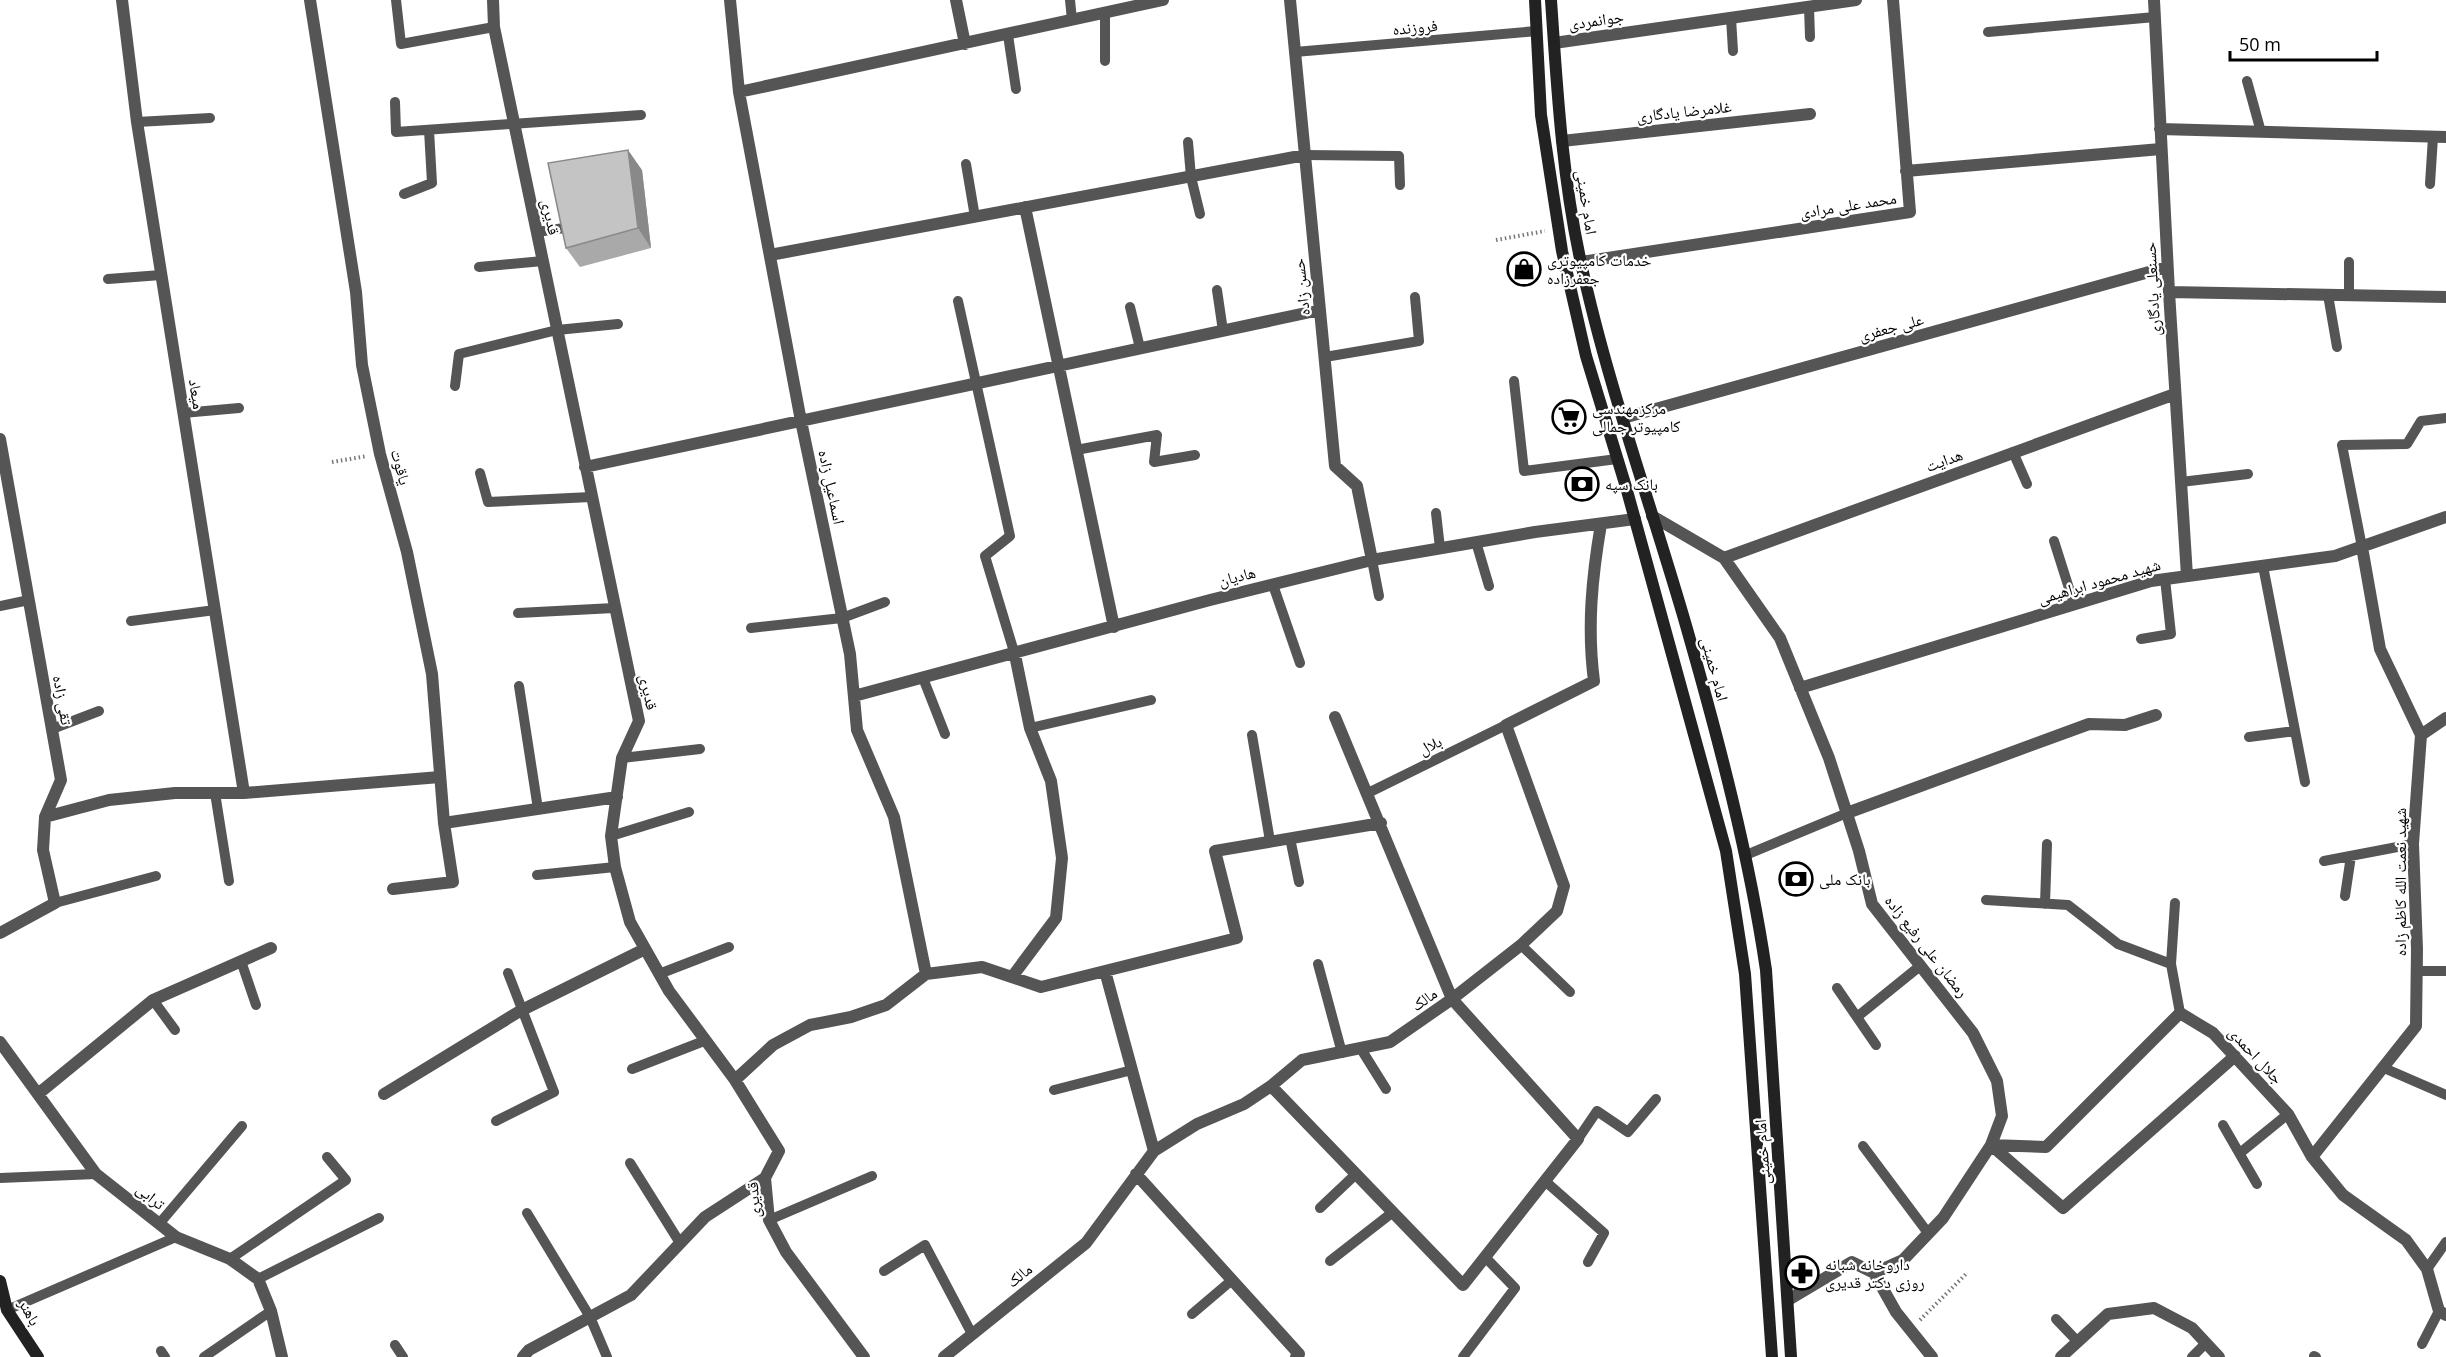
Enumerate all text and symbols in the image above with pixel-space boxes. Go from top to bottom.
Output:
street label: جوانمردی [1567,5,1625,35]
street label: فروزنده [1391,14,1439,40]
scale bar [2230,24,2377,62]
text: 50 m [2239,32,2281,56]
street label: غلامرضا یادگاری [1635,95,1733,127]
street label: امام خمینی [1571,168,1603,236]
street label: محمد علی مرادی [1798,187,1898,223]
street label: قدیری [536,197,566,237]
street label: حسنعلی یادگاری [2139,241,2165,337]
place label: خدمات کامپیوتری جعفرزاده [1547,249,1651,289]
shop icon: خدمات کامپیوتری جعفرزاده [1506,251,1542,287]
street label: حسن زاده [1287,257,1315,317]
street label: علی جعفری [1856,308,1926,346]
street label: میعاد [184,377,210,411]
place label: مرکزمهندسی کامپیوتر جمالی [1592,397,1681,437]
supermarket icon: مرکزمهندسی کامپیوتر جمالی [1551,399,1587,435]
street label: هدایت [1922,443,1966,477]
street label: یاقوت [386,447,416,487]
street label: اسماعیل زاده [813,448,851,526]
bank icon: بانک سپه [1564,466,1600,502]
place label: بانک سپه [1605,473,1658,495]
street label: شهید محمود ابراهیمی [2035,553,2163,609]
street label: هادیان [1216,561,1258,591]
street label: امام خمینی [1696,635,1734,703]
street label: قدیری [634,672,664,712]
street label: تقی زاده [48,673,78,727]
street label: بلال [1415,730,1445,760]
street label: شهید نعمت الله کاظم زاده [2389,808,2411,956]
bank icon: بانک ملی [1778,861,1814,897]
place label: بانک ملی [1819,868,1871,890]
street label: رمضان علی رفیع زاده [1880,890,1974,1002]
street label: مالک [1407,982,1441,1016]
street label: جلال احمدی [2224,1021,2288,1089]
street label: امام خمینی [1749,1119,1775,1185]
street label: ترابی [132,1178,170,1215]
street label: قدیری [741,1181,765,1219]
place label: داروخانه شبانه روزی دکتر قدیری [1825,1253,1925,1293]
pharmacy icon: داروخانه شبانه روزی دکتر قدیری [1784,1255,1820,1291]
street label: مالک [1002,1258,1036,1292]
street label: باهنر [13,1294,46,1329]

